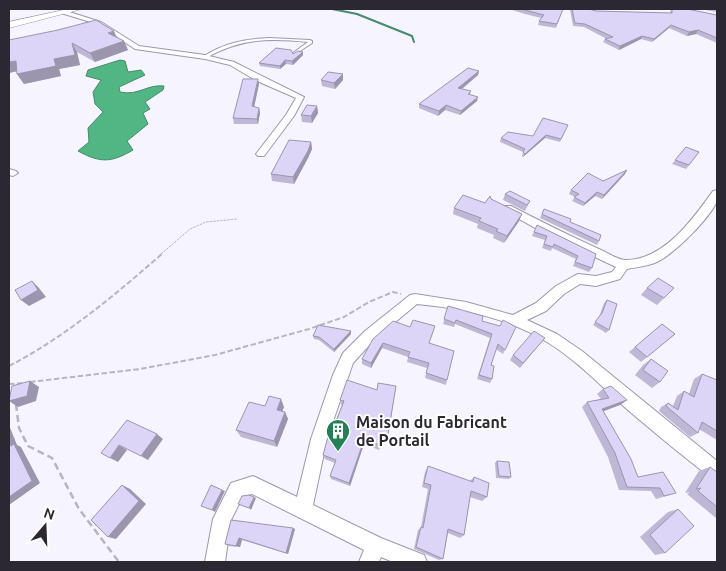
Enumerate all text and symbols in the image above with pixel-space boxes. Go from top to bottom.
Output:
place label: Maison du Fabricant de Portail [356,413,507,449]
building icon: Maison du Fabricant de Portail [325,418,351,452]
north arrow [20,501,70,551]
text: N [42,504,57,523]

